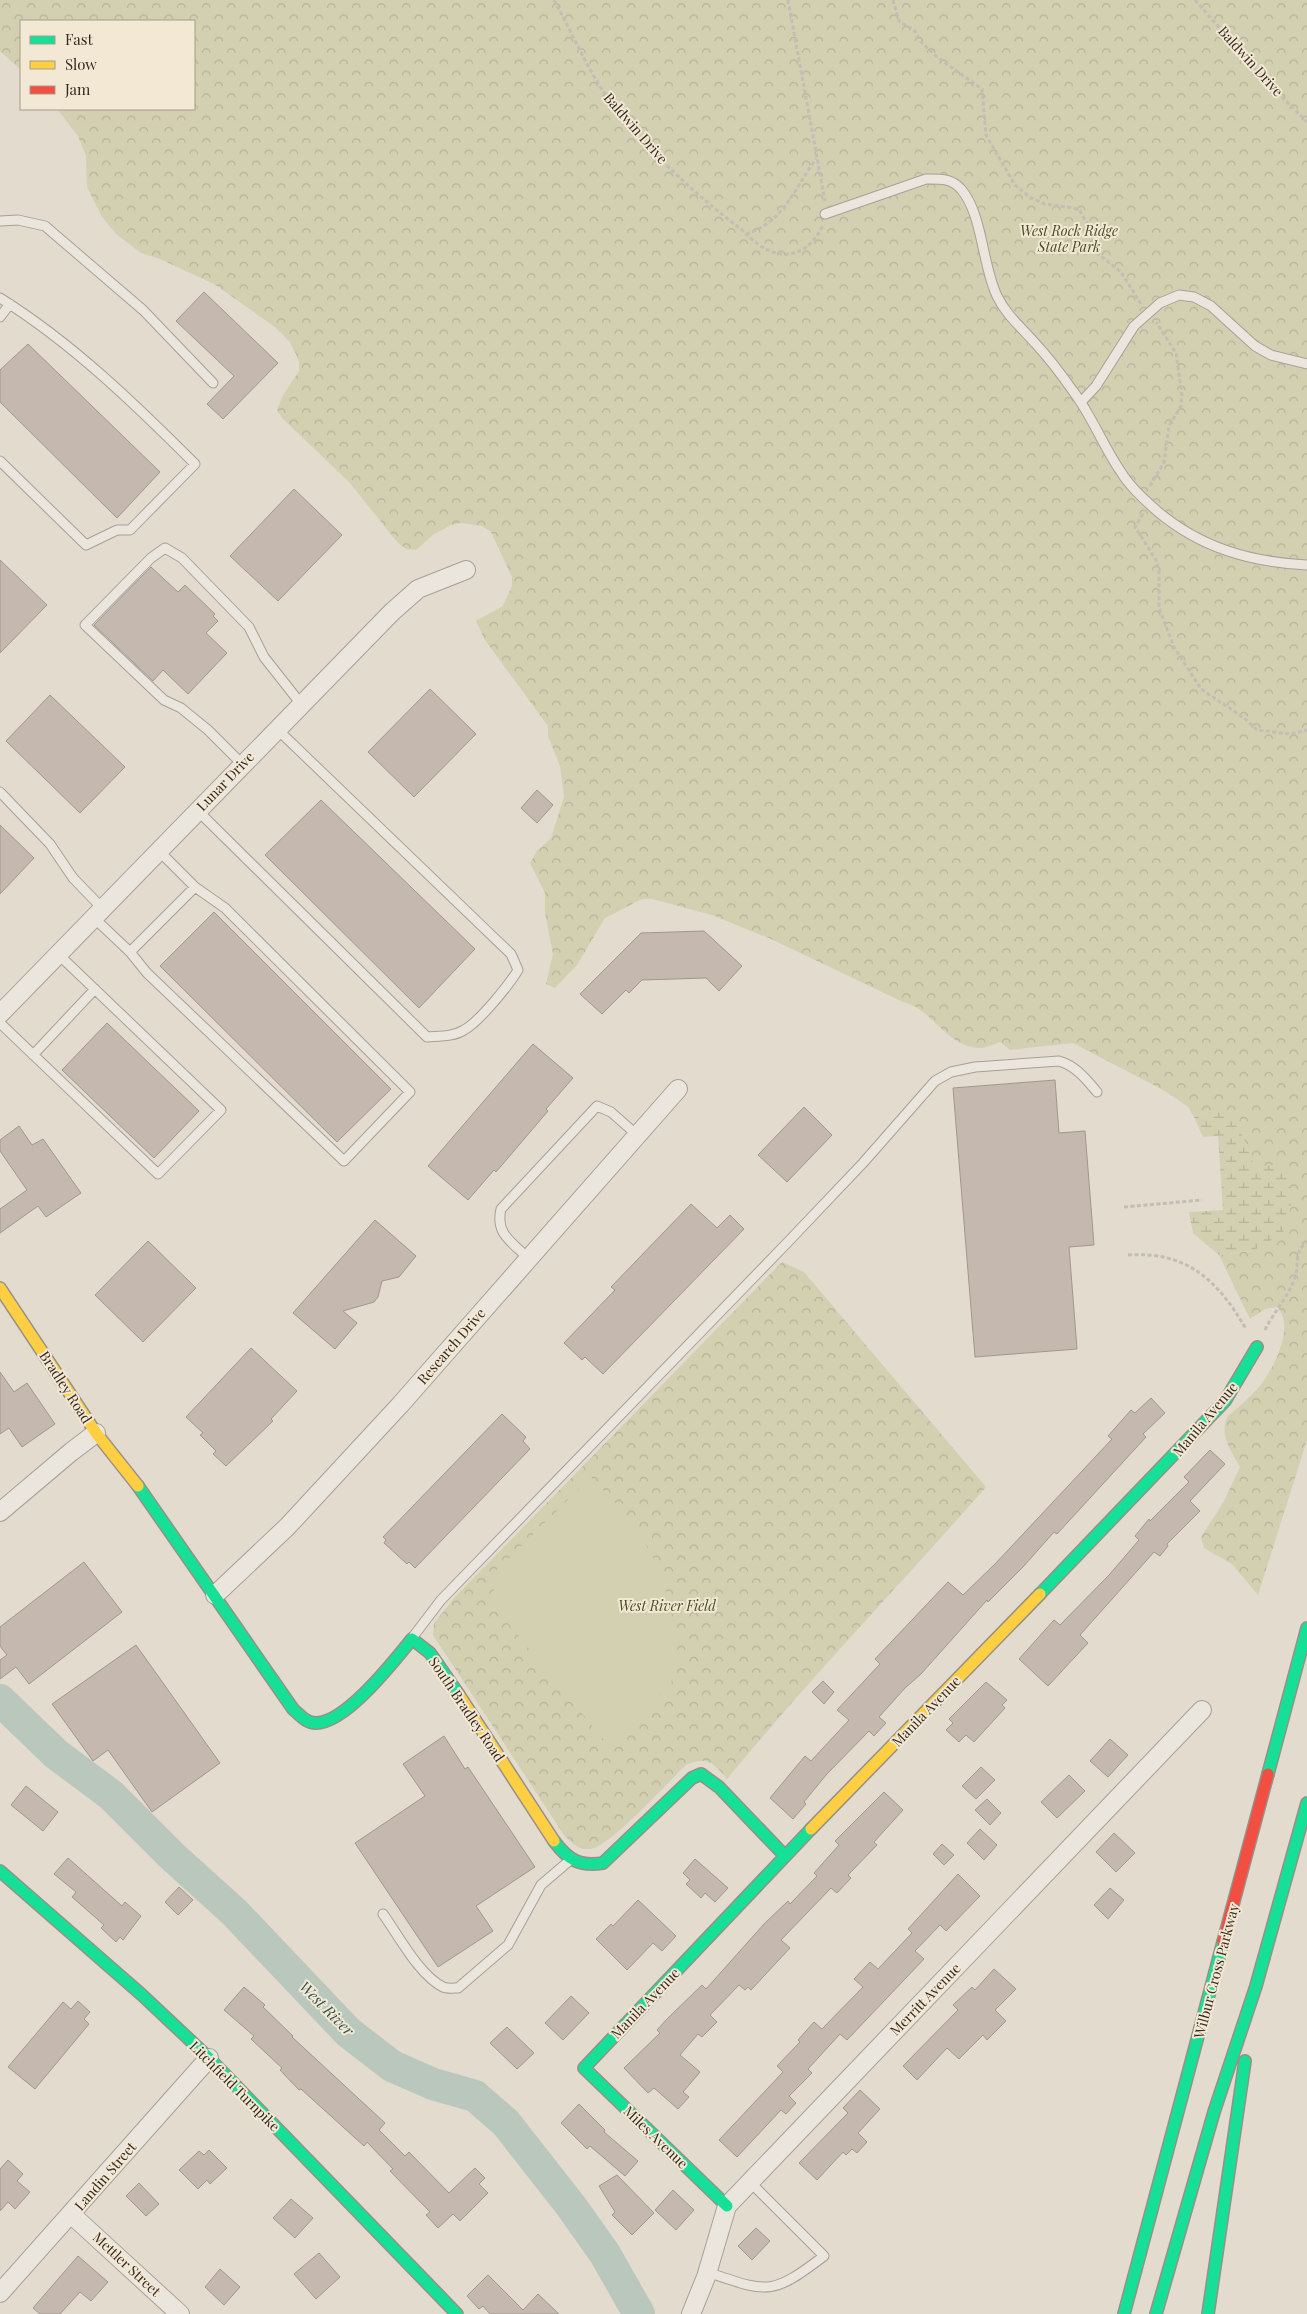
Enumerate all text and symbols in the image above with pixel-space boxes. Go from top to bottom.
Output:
legend [20,20,195,110]
street label: Baldwin Drive [1214,22,1288,100]
text: Fast [65,29,94,49]
text: Slow [65,54,97,74]
text: Jam [64,79,91,99]
street label: Baldwin Drive [600,88,672,168]
park label: West Rock Ridge State Park [1020,221,1118,256]
street label: Lunar Drive [192,747,258,815]
street label: Research Drive [413,1304,489,1388]
street label: Bradley Road [35,1347,97,1427]
street label: Manila Avenue [1168,1378,1242,1460]
park label: West River Field [618,1596,716,1615]
street label: South Bradley Road [425,1653,509,1765]
street label: Manila Avenue [887,1671,965,1751]
street label: Wilbur Cross Parkway [1189,1902,1243,2041]
street label: Merritt Avenue [886,1959,964,2039]
street label: Manila Avenue [606,1963,684,2043]
water label: West River [296,1977,359,2040]
street label: Litchfield Turnpike [186,2037,284,2135]
street label: Miles Avenue [620,2101,692,2173]
street label: Landin Street [70,2137,141,2214]
street label: Mettler Street [89,2228,166,2301]

